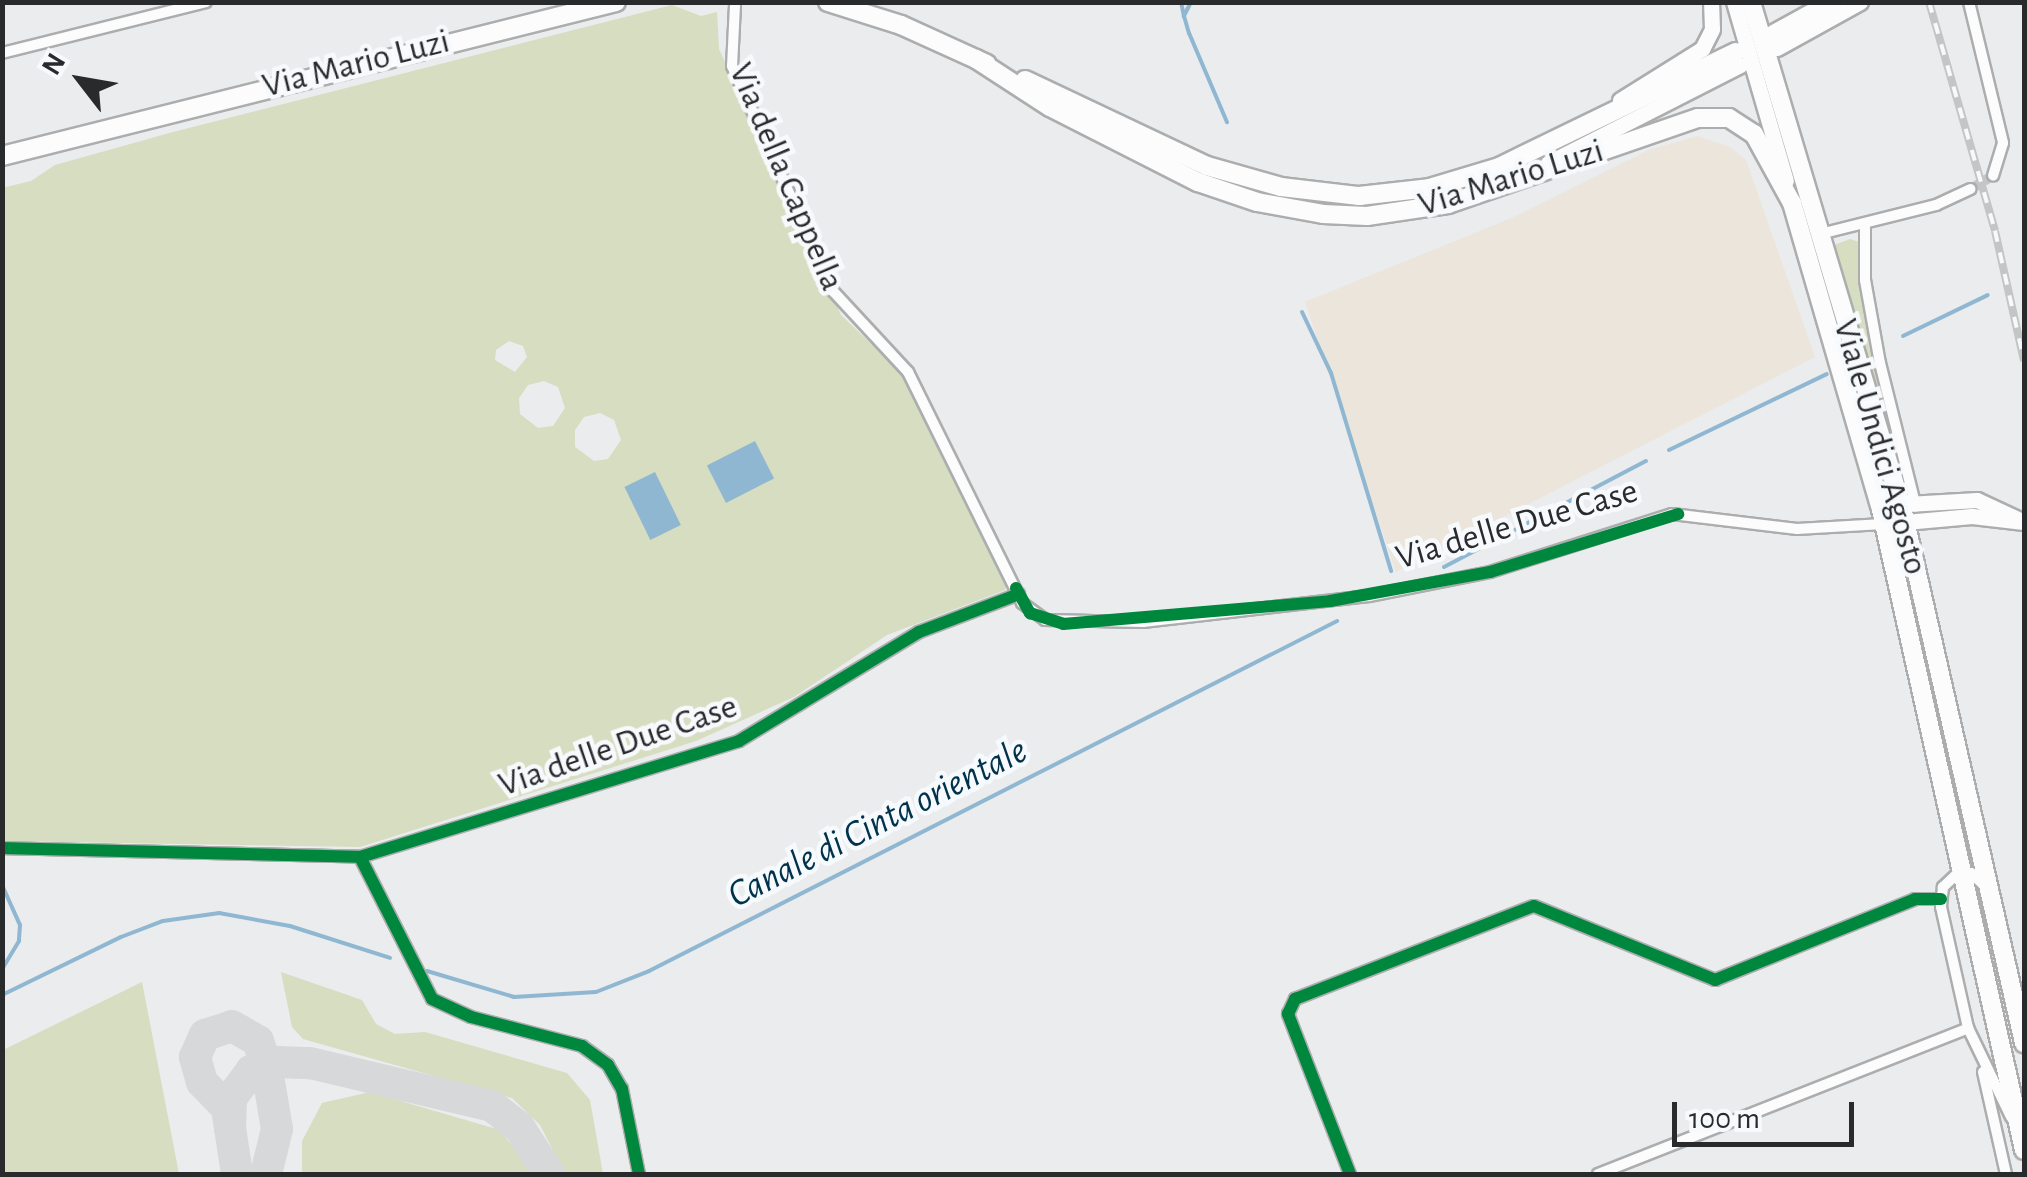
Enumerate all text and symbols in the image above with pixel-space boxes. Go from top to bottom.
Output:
street label: Via Mario Luzi [258,20,454,108]
north arrow [30,30,130,130]
text: N [37,49,71,80]
street label: Via della Cappella [719,57,853,297]
street label: Via Mario Luzi [1413,130,1609,226]
street label: Viale Undici Agosto [1823,314,1937,580]
street label: Via delle Due Case [1391,470,1643,580]
street label: Via delle Due Case [493,686,743,806]
water label: Canale di Cinta orientale [721,729,1035,919]
scale bar [1677,1082,1860,1144]
text: 100 m [1689,1104,1760,1134]

